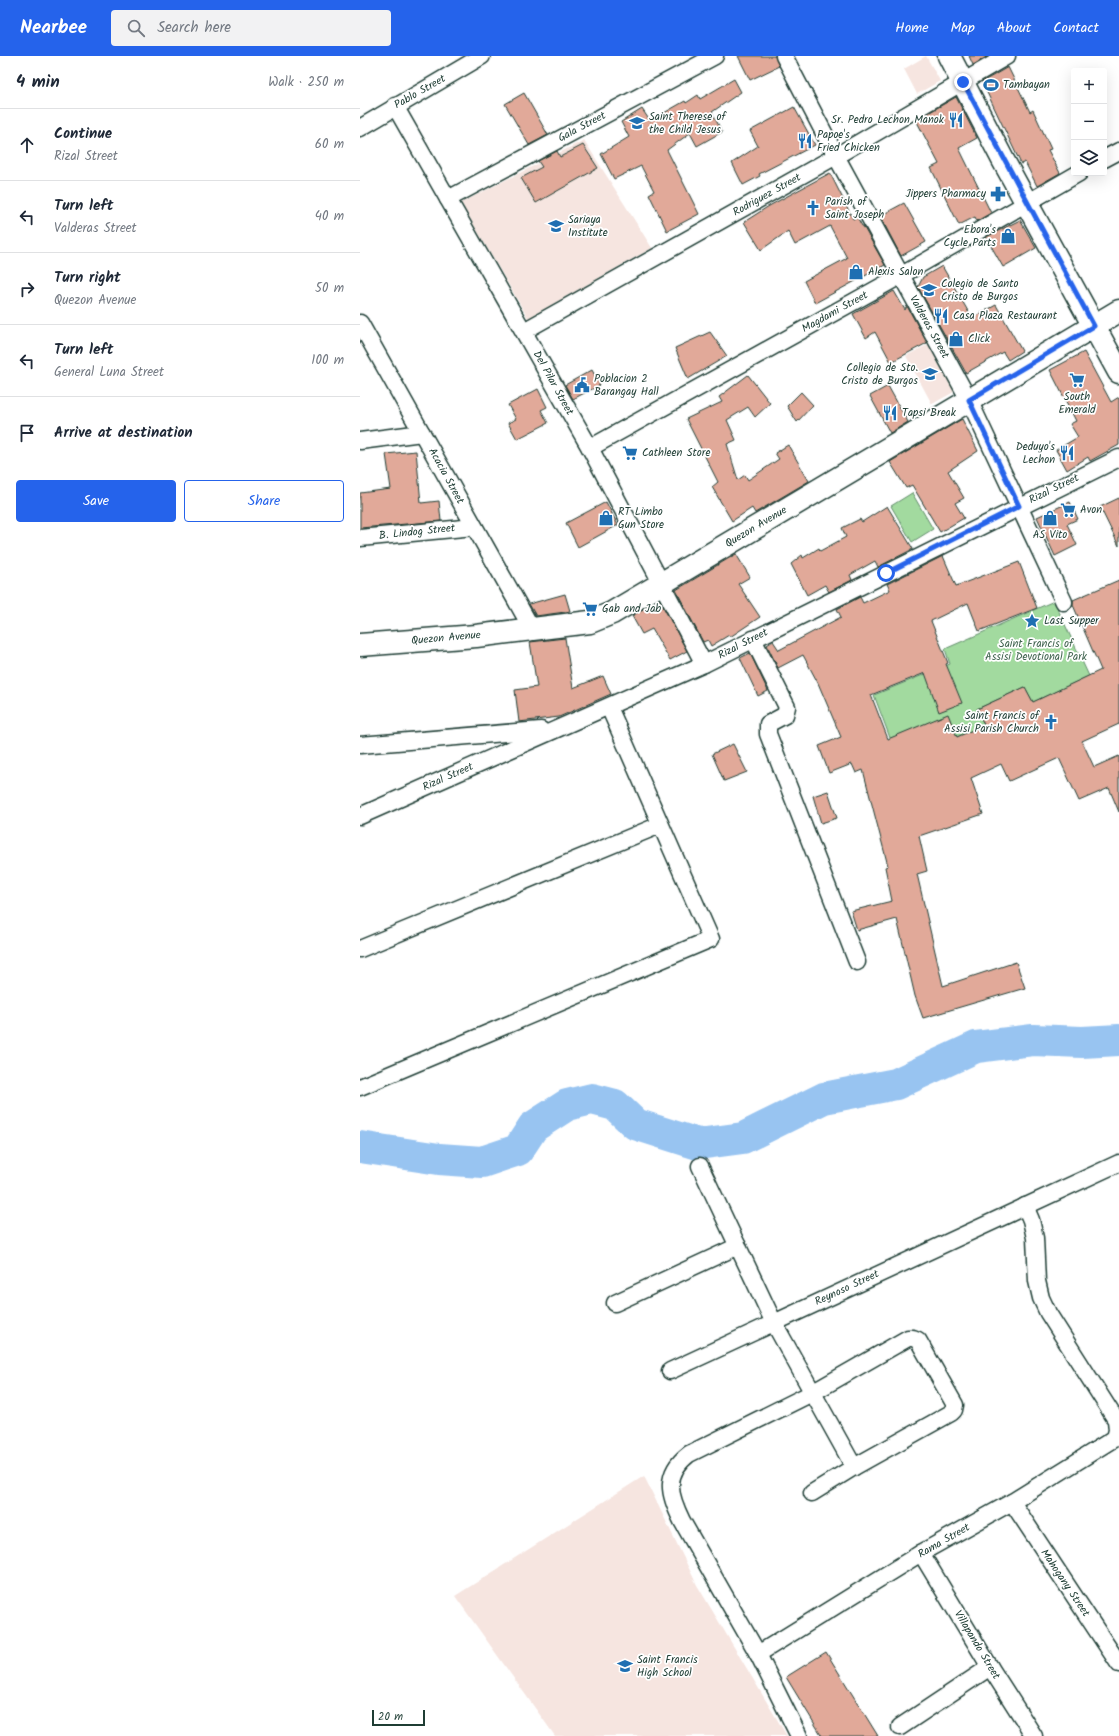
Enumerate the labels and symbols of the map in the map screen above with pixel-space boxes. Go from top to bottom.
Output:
street label: Pablo Street [391,70,450,114]
route end [954,73,972,91]
sports icon: Tambayan [982,76,1000,94]
place label: Tambayan [1003,76,1050,94]
street label: Gala Street [555,106,610,147]
place label: Saint Therese of the Child Jesus [649,108,728,139]
place label: Sr. Pedro Lechon Manok [831,111,945,129]
restaurant icon: Sr. Pedro Lechon Manok [947,111,965,129]
school or university icon: Saint Therese of the Child Jesus [628,114,646,132]
place label: Papoe's Fried Chicken [817,126,880,157]
restaurant icon: Papoe's Fried Chicken [796,132,814,150]
street label: Rodriguez Street [729,168,805,221]
place label: Jippers Pharmacy [905,185,987,203]
pharmacy icon: Jippers Pharmacy [989,185,1007,203]
place label: Parish of Saint Joseph [825,193,884,224]
church icon: Parish of Saint Joseph [804,199,822,217]
place label: Sariaya Institute [568,211,608,242]
school or university icon: Sariaya Institute [547,217,565,235]
place label: Ebora's Cycle Parts [944,221,996,252]
shop icon: Ebora's Cycle Parts [999,227,1017,245]
shop icon: Alexis Salon [847,263,865,281]
place label: Alexis Salon [868,263,923,281]
place label: Colegio de Santo Cristo de Burgos [941,275,1018,306]
school or university icon: Colegio de Santo Cristo de Burgos [920,281,938,299]
street label: Magdami Street [799,286,872,338]
street label: Valderas Street [904,292,954,363]
restaurant icon: Casa Plaza Restaurant [932,307,950,325]
place label: Casa Plaza Restaurant [953,307,1058,325]
shop icon: Click [947,330,965,348]
place label: Click [968,330,991,348]
street label: Del Pilar Street [528,347,579,419]
place label: Collegio de Sto. Cristo de Burgos [841,359,918,390]
school or university icon: Collegio de Sto. Cristo de Burgos [921,365,939,383]
place label: Poblacion 2 Barangay Hall [594,370,659,401]
supermarket icon: South Emerald [1068,371,1086,389]
public building icon: Poblacion 2 Barangay Hall [573,376,591,394]
place label: South Emerald [1058,388,1096,419]
restaurant icon: Tapsi Break [881,404,899,422]
place label: Tapsi Break [902,404,957,422]
place label: Deduyo's Lechon [1016,438,1055,469]
supermarket icon: Cathleen Store [621,444,639,462]
place label: Cathleen Store [642,444,710,462]
restaurant icon: Deduyo's Lechon [1058,444,1076,462]
street label: Acacia Street [423,445,469,508]
street label: Rizal Street [1026,469,1083,509]
street label: Quezon Avenue [721,501,791,553]
supermarket icon: Avon [1059,501,1077,519]
place label: Avon [1080,501,1102,519]
place label: RT Limbo Gun Store [618,503,664,534]
shop icon: RT Limbo Gun Store [597,509,615,527]
shop icon: AS Vito [1041,509,1059,527]
street label: B. Lindog Street [378,519,457,545]
place label: AS Vito [1033,526,1067,544]
route start [877,564,895,582]
supermarket icon: Gab and Jab [581,600,599,618]
place label: Gab and Jab [602,600,661,618]
place icon: Last Supper [1023,612,1041,630]
place label: Last Supper [1044,612,1100,630]
street label: Rizal Street [715,623,772,664]
street label: Quezon Avenue [410,626,482,650]
park label: Saint Francis of Assisi Devotional Park [985,635,1088,666]
place label: Saint Francis of Assisi Parish Church [944,707,1041,738]
church icon: Saint Francis of Assisi Parish Church [1042,713,1060,731]
street label: Rizal Street [420,757,477,796]
street label: Reynoso Street [812,1265,883,1311]
street label: Rama Street [914,1518,974,1563]
street label: Mahogany Street [1036,1545,1095,1621]
street label: Villapando Street [949,1607,1005,1684]
place label: Saint Francis High School [637,1651,698,1682]
school or university icon: Saint Francis High School [616,1657,634,1675]
scale bar [372,1708,425,1727]

